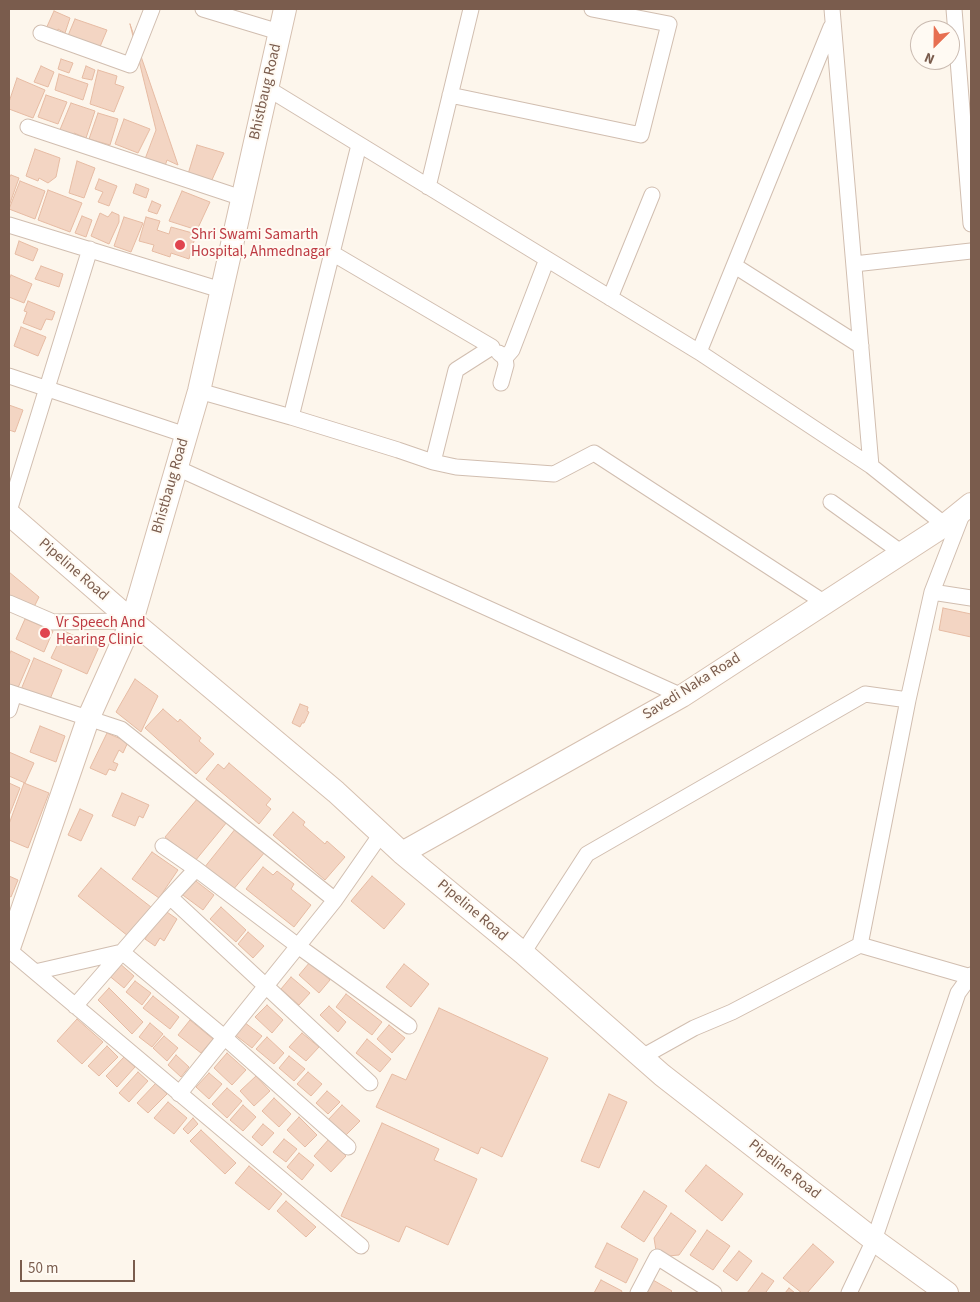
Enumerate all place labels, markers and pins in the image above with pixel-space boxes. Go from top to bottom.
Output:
place label: Shri Swami Samarth Hospital, Ahmednagar [191,227,330,262]
marker: Shri Swami Samarth Hospital, Ahmednagar [173,238,187,252]
place label: Vr Speech And Hearing Clinic [56,615,146,650]
marker: Vr Speech And Hearing Clinic [38,626,52,640]

